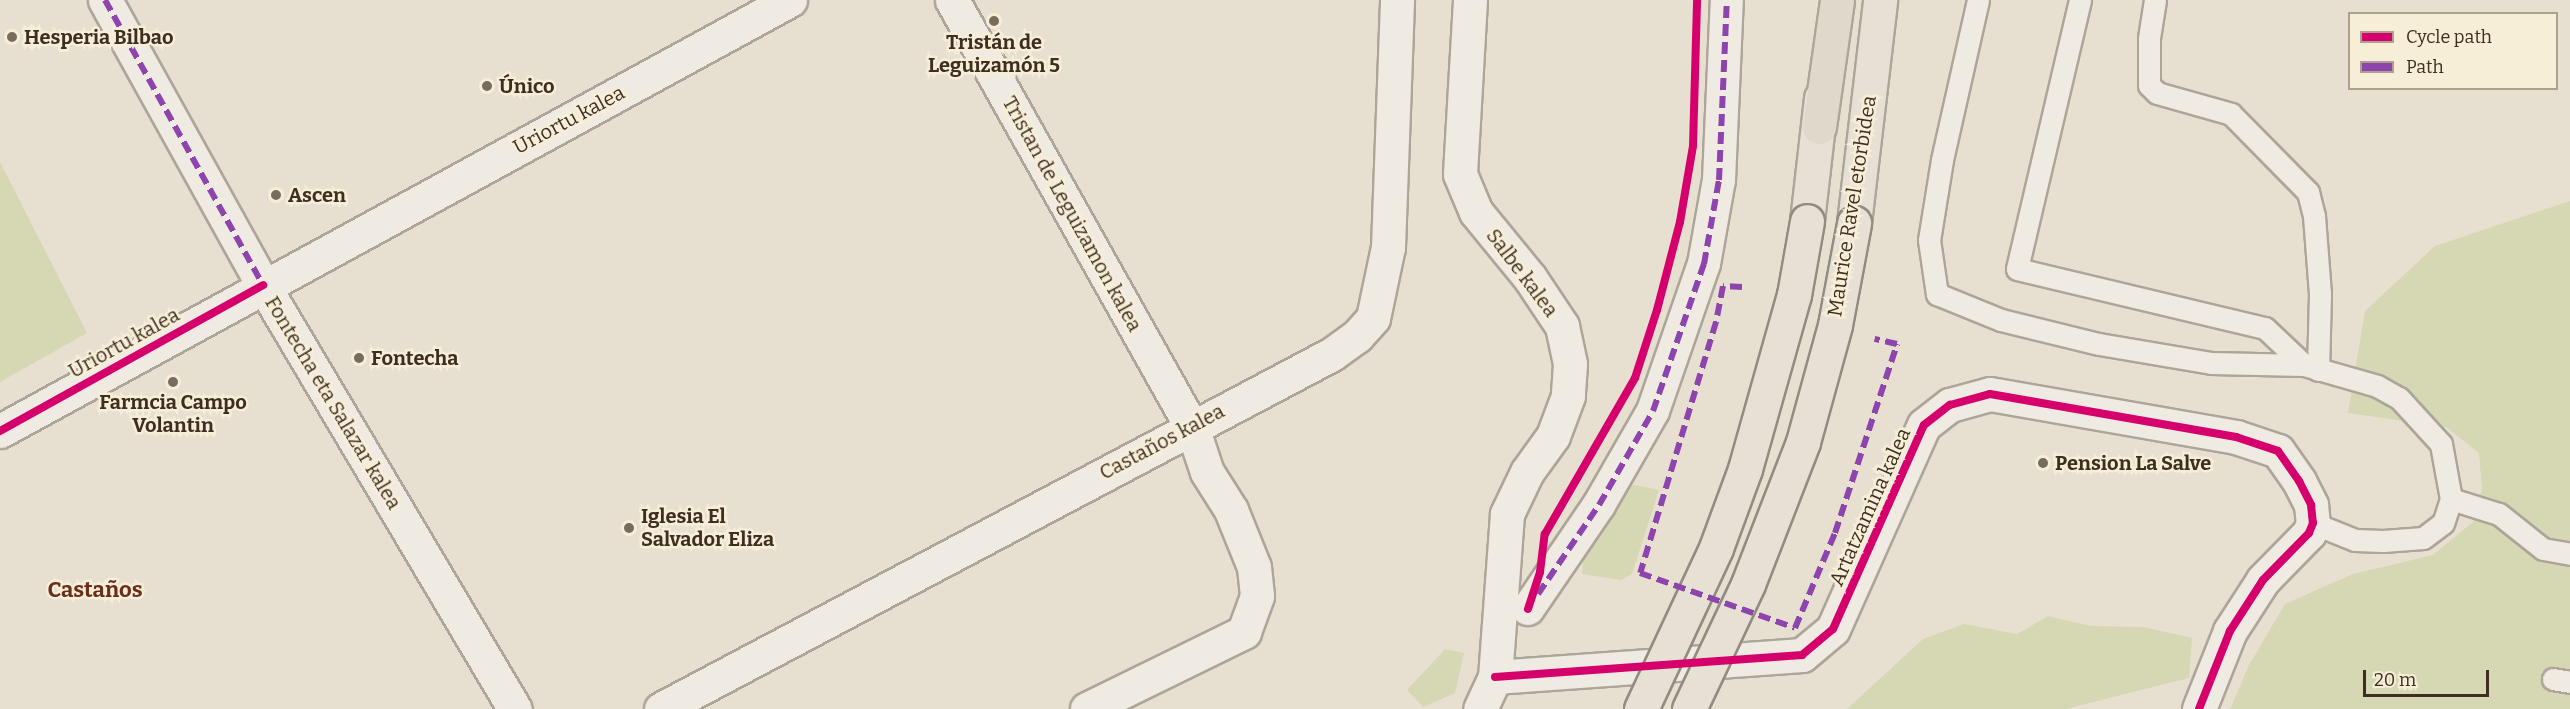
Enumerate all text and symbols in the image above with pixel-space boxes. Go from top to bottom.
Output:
legend [2348,12,2558,90]
marker: Tristán de Leguizamón 5 [987,14,1001,28]
place label: Hesperia Bilbao [24,25,174,49]
text: Cycle path [2406,26,2492,48]
marker: Hesperia Bilbao [5,30,19,44]
place label: Tristán de Leguizamón 5 [928,30,1060,77]
text: Path [2406,56,2444,78]
place label: Único [499,74,555,98]
marker: Único [480,79,494,93]
street label: Uriortu kalea [509,81,629,159]
street label: Tristan de Leguizamon kalea [997,92,1147,336]
street label: Maurice Ravel etorbidea [1823,94,1881,318]
place label: Ascen [288,183,346,207]
marker: Ascen [269,188,283,202]
street label: Salbe kalea [1481,224,1563,322]
street label: Fontecha eta Salazar kalea [260,292,406,514]
street label: Uriortu kalea [64,303,184,383]
place label: Fontecha [371,346,458,370]
marker: Fontecha [352,351,366,365]
marker: Farmcia Campo Volantin [166,375,180,389]
place label: Farmcia Campo Volantin [99,391,247,438]
street label: Castaños kalea [1095,399,1229,485]
street label: Artatzamina kalea [1824,424,1916,590]
place label: Pension La Salve [2055,451,2211,475]
marker: Pension La Salve [2036,456,2050,470]
place label: Iglesia El Salvador Eliza [641,504,774,551]
marker: Iglesia El Salvador Eliza [622,521,636,535]
district label: Castaños [47,577,143,603]
scale bar [2366,658,2492,696]
text: 20 m [2374,669,2416,691]

